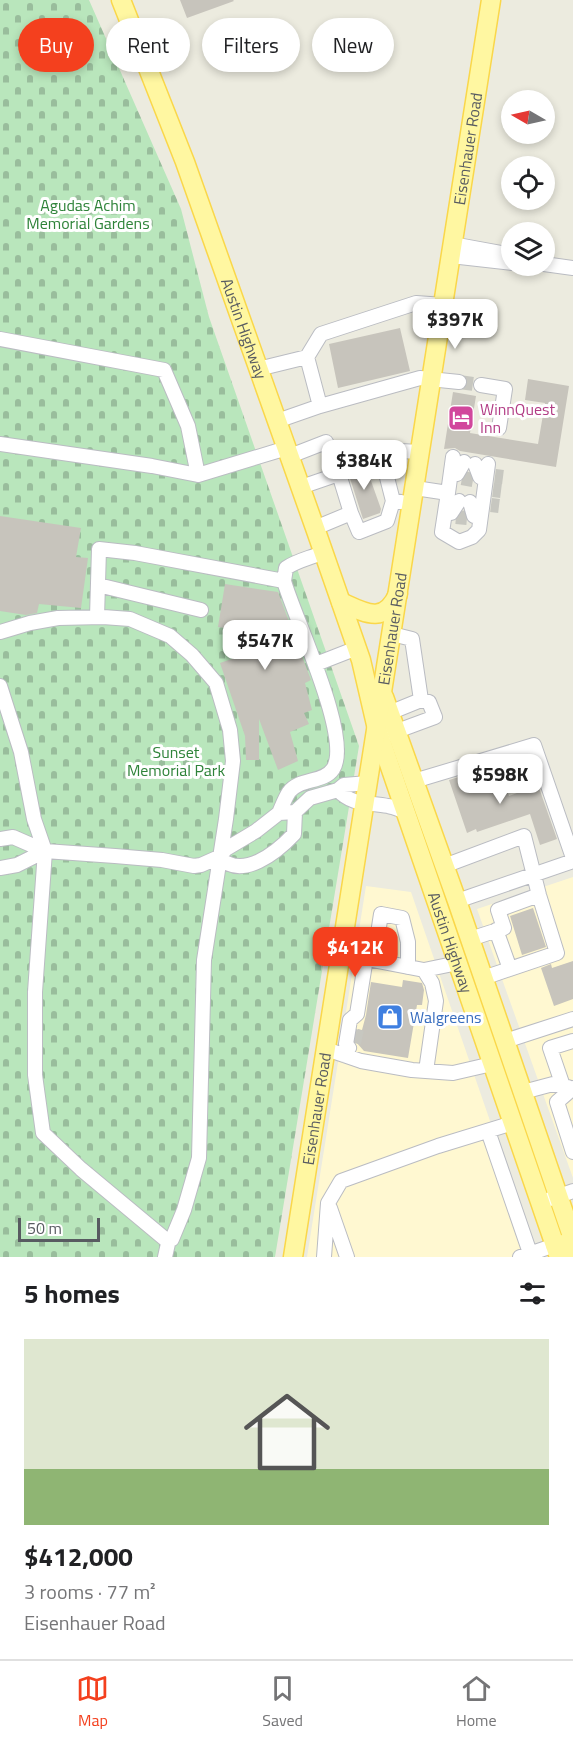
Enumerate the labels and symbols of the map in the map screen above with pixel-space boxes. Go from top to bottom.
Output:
north arrow [501,90,555,144]
street label: Eisenhauer Road [447,91,488,207]
park label: Agudas Achim Memorial Gardens [26,193,150,235]
street label: Austin Highway [215,275,273,383]
pin: $397K [413,299,497,350]
place label: WinnQuest Inn [480,397,555,439]
hotel icon: WinnQuest Inn [446,403,476,433]
pin: $384K [322,440,406,491]
street label: Eisenhauer Road [371,571,413,687]
pin: $547K [223,620,307,671]
park label: Sunset Memorial Park [127,740,225,782]
pin: $598K [458,754,542,805]
street label: Austin Highway [422,889,479,997]
pin: $412K [313,927,397,978]
shop icon: Walgreens [375,1002,405,1032]
place label: Walgreens [410,1005,481,1029]
street label: Eisenhauer Road [296,1051,337,1167]
scale bar [18,1215,100,1242]

